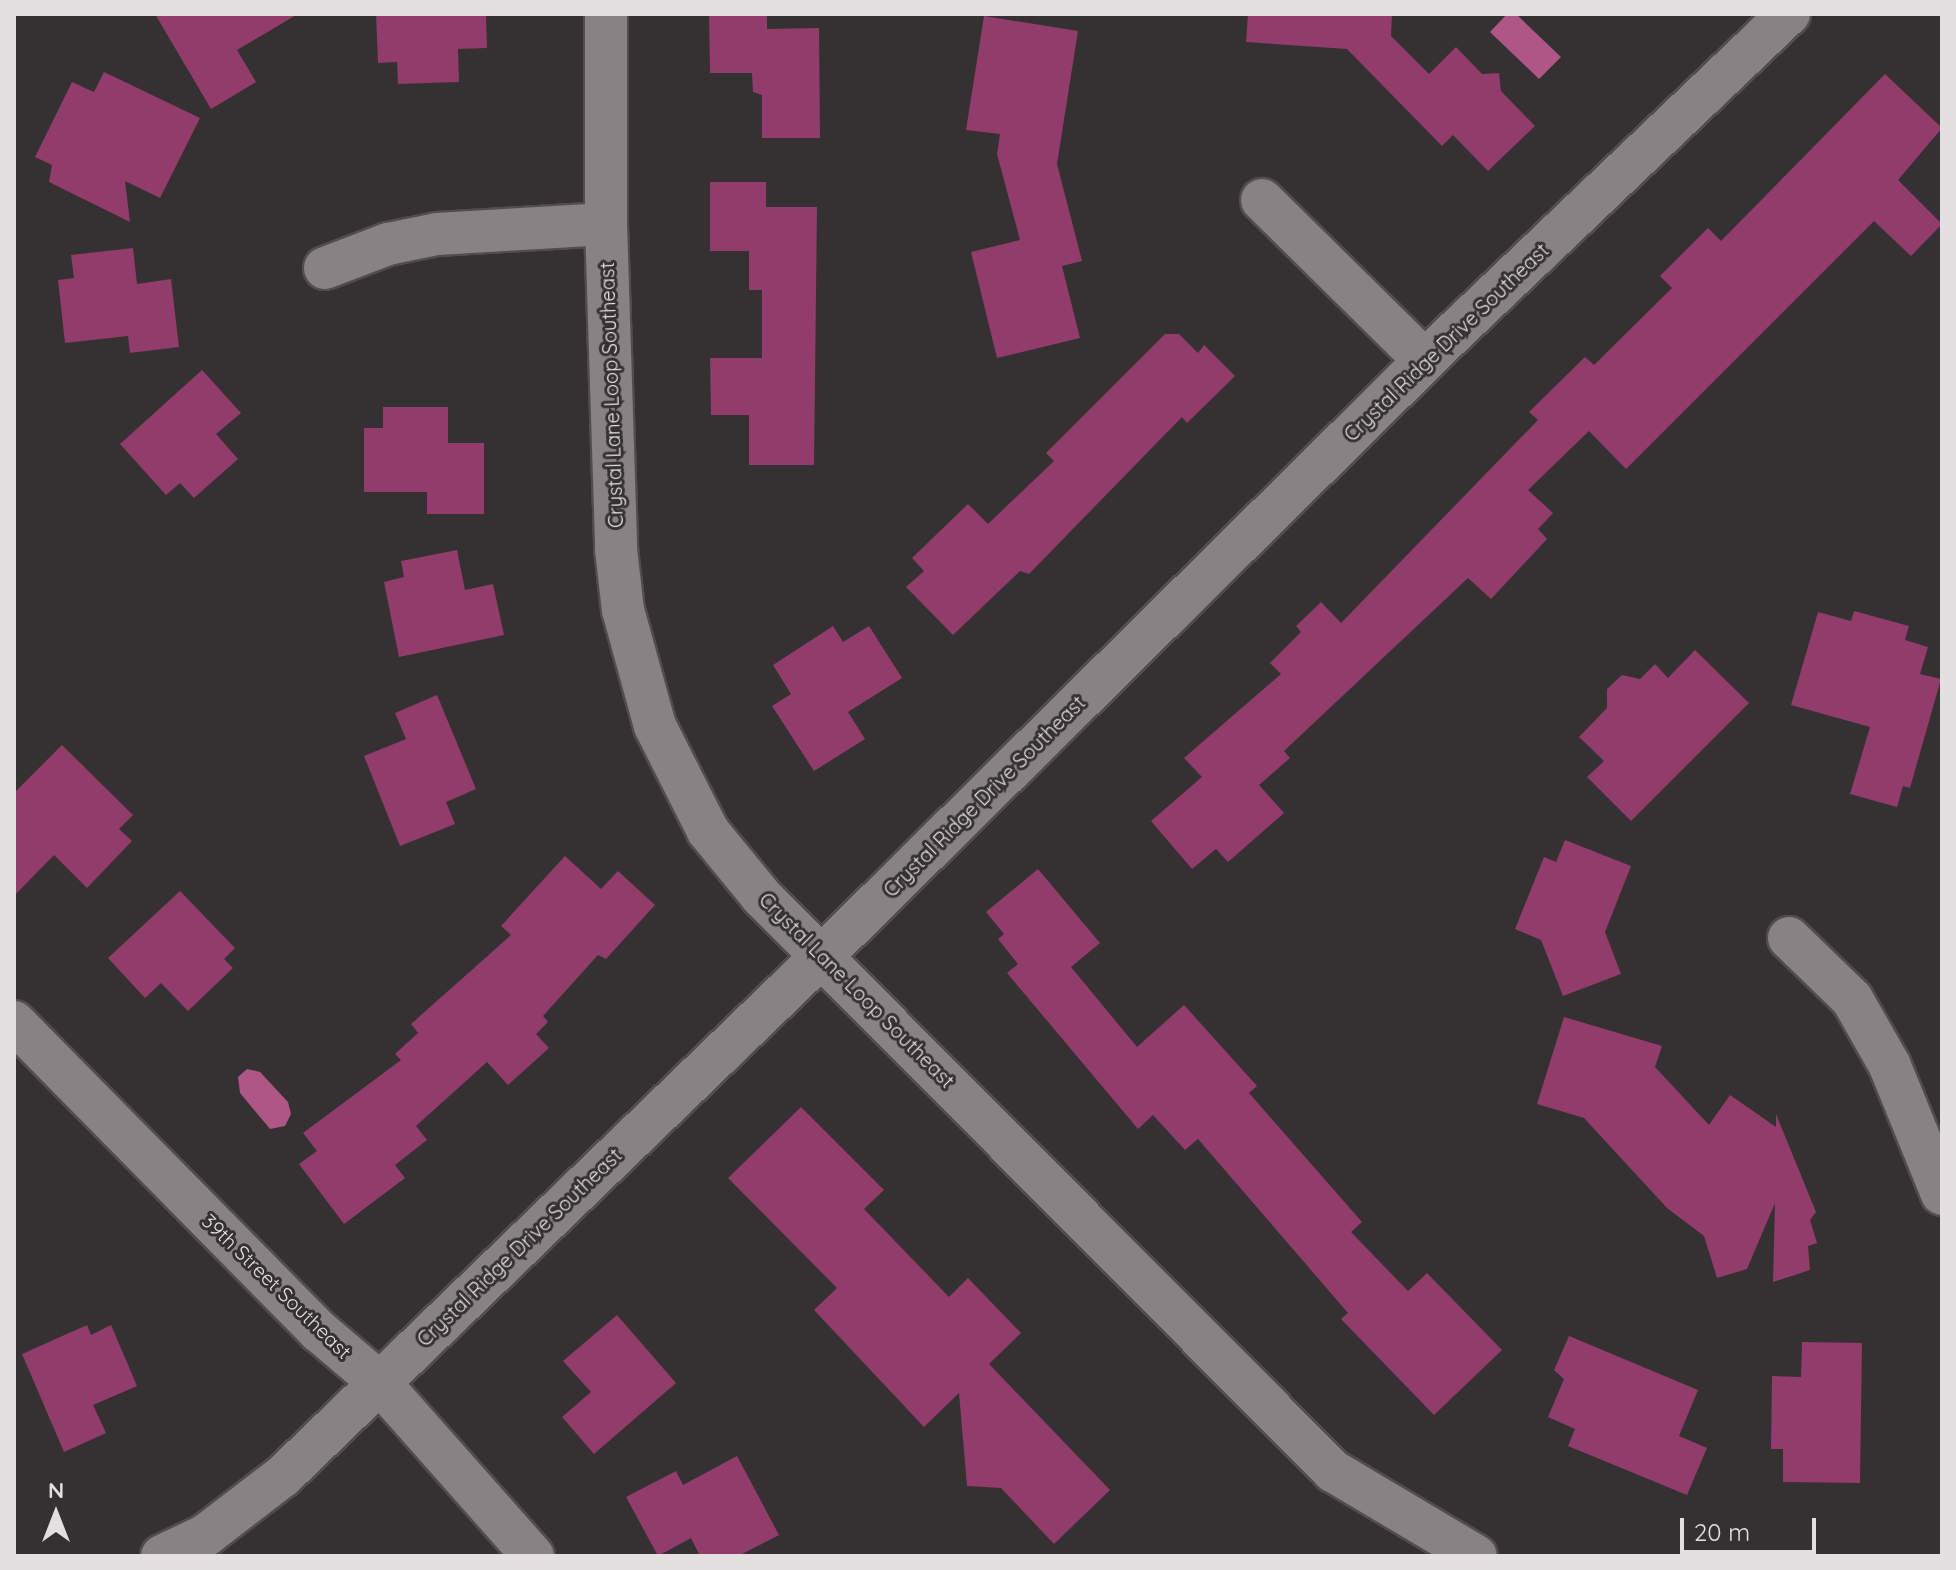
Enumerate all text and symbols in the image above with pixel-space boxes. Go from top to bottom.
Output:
street label: Crystal Ridge Drive Southeast [1339,238,1553,446]
street label: Crystal Lane Loop Southeast [594,262,628,528]
street label: Crystal Ridge Drive Southeast [878,690,1090,902]
street label: Crystal Lane Loop Southeast [754,887,960,1093]
street label: Crystal Ridge Drive Southeast [412,1143,626,1351]
street label: 39th Street Southeast [197,1209,357,1363]
north arrow [16,1474,96,1554]
text: N [48,1476,64,1504]
scale bar [1684,1502,1820,1552]
text: 20 m [1694,1517,1750,1547]

